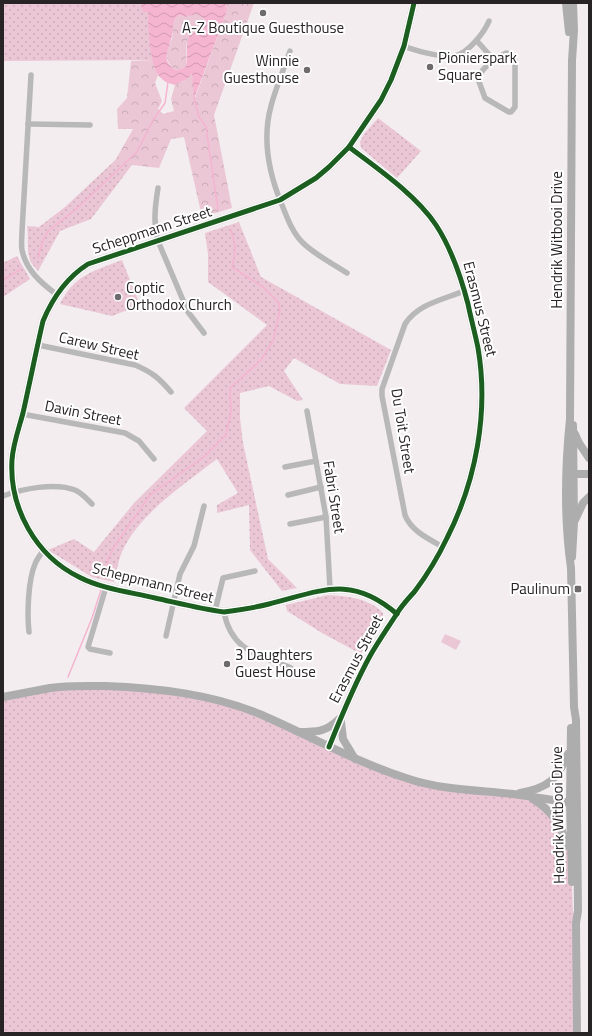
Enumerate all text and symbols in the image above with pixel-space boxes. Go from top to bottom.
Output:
marker: A-Z Boutique Guesthouse [258,8,268,18]
place label: A-Z Boutique Guesthouse [182,16,344,39]
place label: Pionierspark Square [438,46,517,86]
place label: Winnie Guesthouse [223,49,299,89]
marker: Pionierspark Square [425,62,435,72]
marker: Winnie Guesthouse [302,65,312,75]
street label: Hendrik Witbooi Drive [545,171,568,309]
street label: Scheppmann Street [89,199,215,260]
street label: Erasmus Street [458,259,504,360]
place label: Coptic Orthodox Church [126,276,232,316]
marker: Coptic Orthodox Church [113,292,123,302]
street label: Carew Street [57,325,142,366]
street label: Du Toit Street [385,387,422,476]
street label: Davin Street [43,394,124,431]
street label: Fabri Street [317,459,352,536]
street label: Scheppmann Street [90,556,217,609]
place label: Paulinum [510,577,570,600]
marker: Paulinum [573,584,583,594]
street label: Erasmus Street [323,610,389,707]
place label: 3 Daughters Guest House [235,643,316,683]
marker: 3 Daughters Guest House [222,659,232,669]
street label: Hendrik Witbooi Drive [545,746,570,884]

